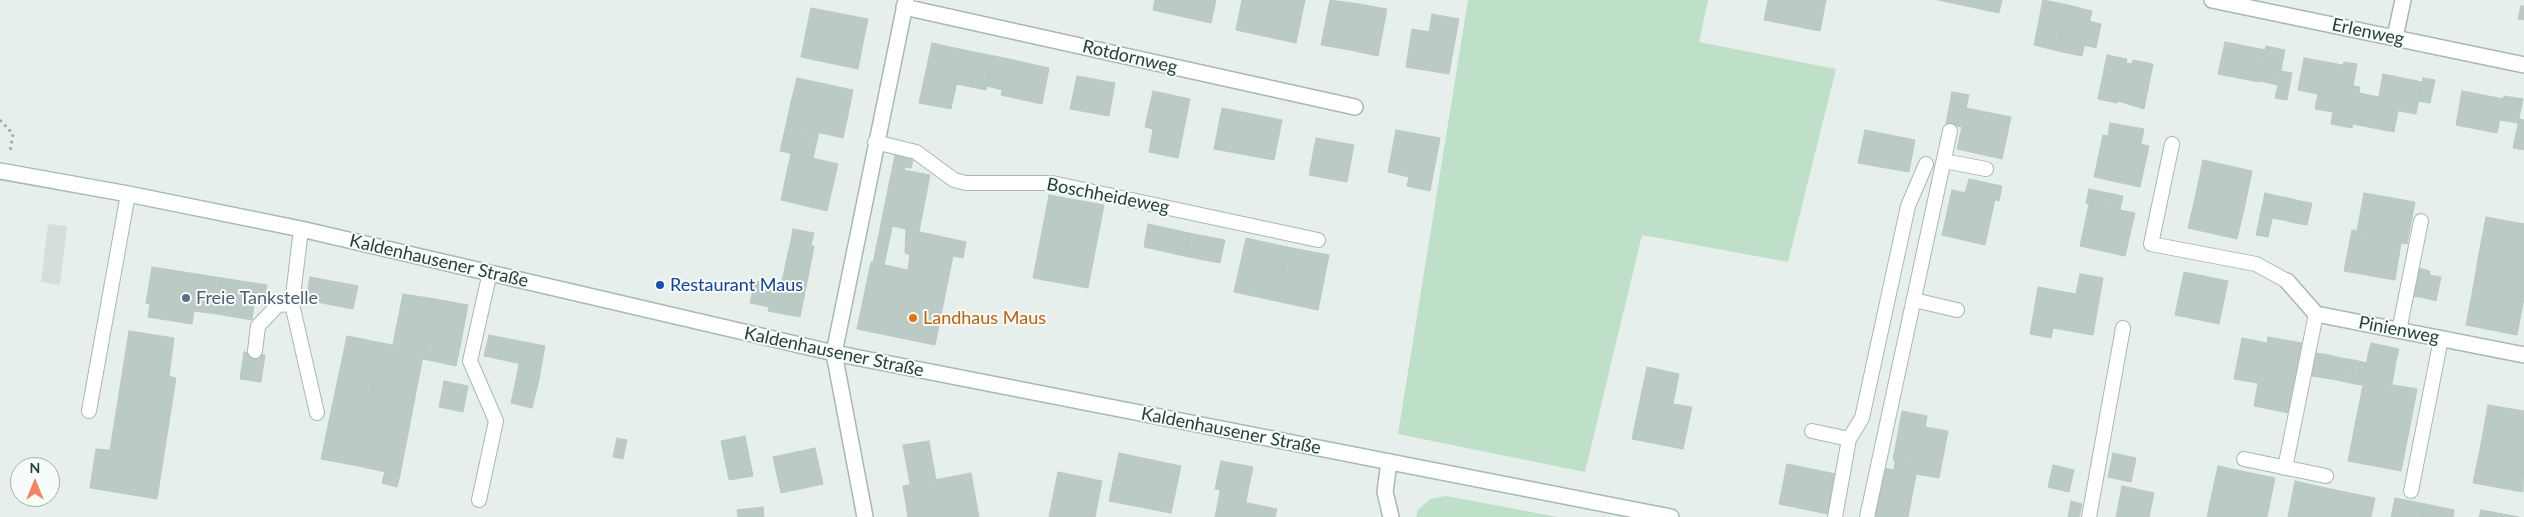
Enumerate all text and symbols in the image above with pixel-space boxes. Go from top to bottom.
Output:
street label: Erlenweg [2330,14,2406,50]
street label: Rotdornweg [1080,36,1180,78]
street label: Boschheideweg [1045,174,1171,218]
street label: Kaldenhausener Straße [347,230,531,292]
place label: Restaurant Maus [670,274,803,296]
marker: Restaurant Maus [654,279,666,291]
place label: Freie Tankstelle [196,287,318,309]
marker: Freie Tankstelle [180,292,192,304]
place label: Landhaus Maus [923,307,1046,329]
marker: Landhaus Maus [907,312,919,324]
street label: Pinienweg [2357,312,2441,348]
street label: Kaldenhausener Straße [742,322,926,382]
street label: Kaldenhausener Straße [1139,403,1323,459]
north arrow [10,457,60,507]
text: N [30,459,40,476]

